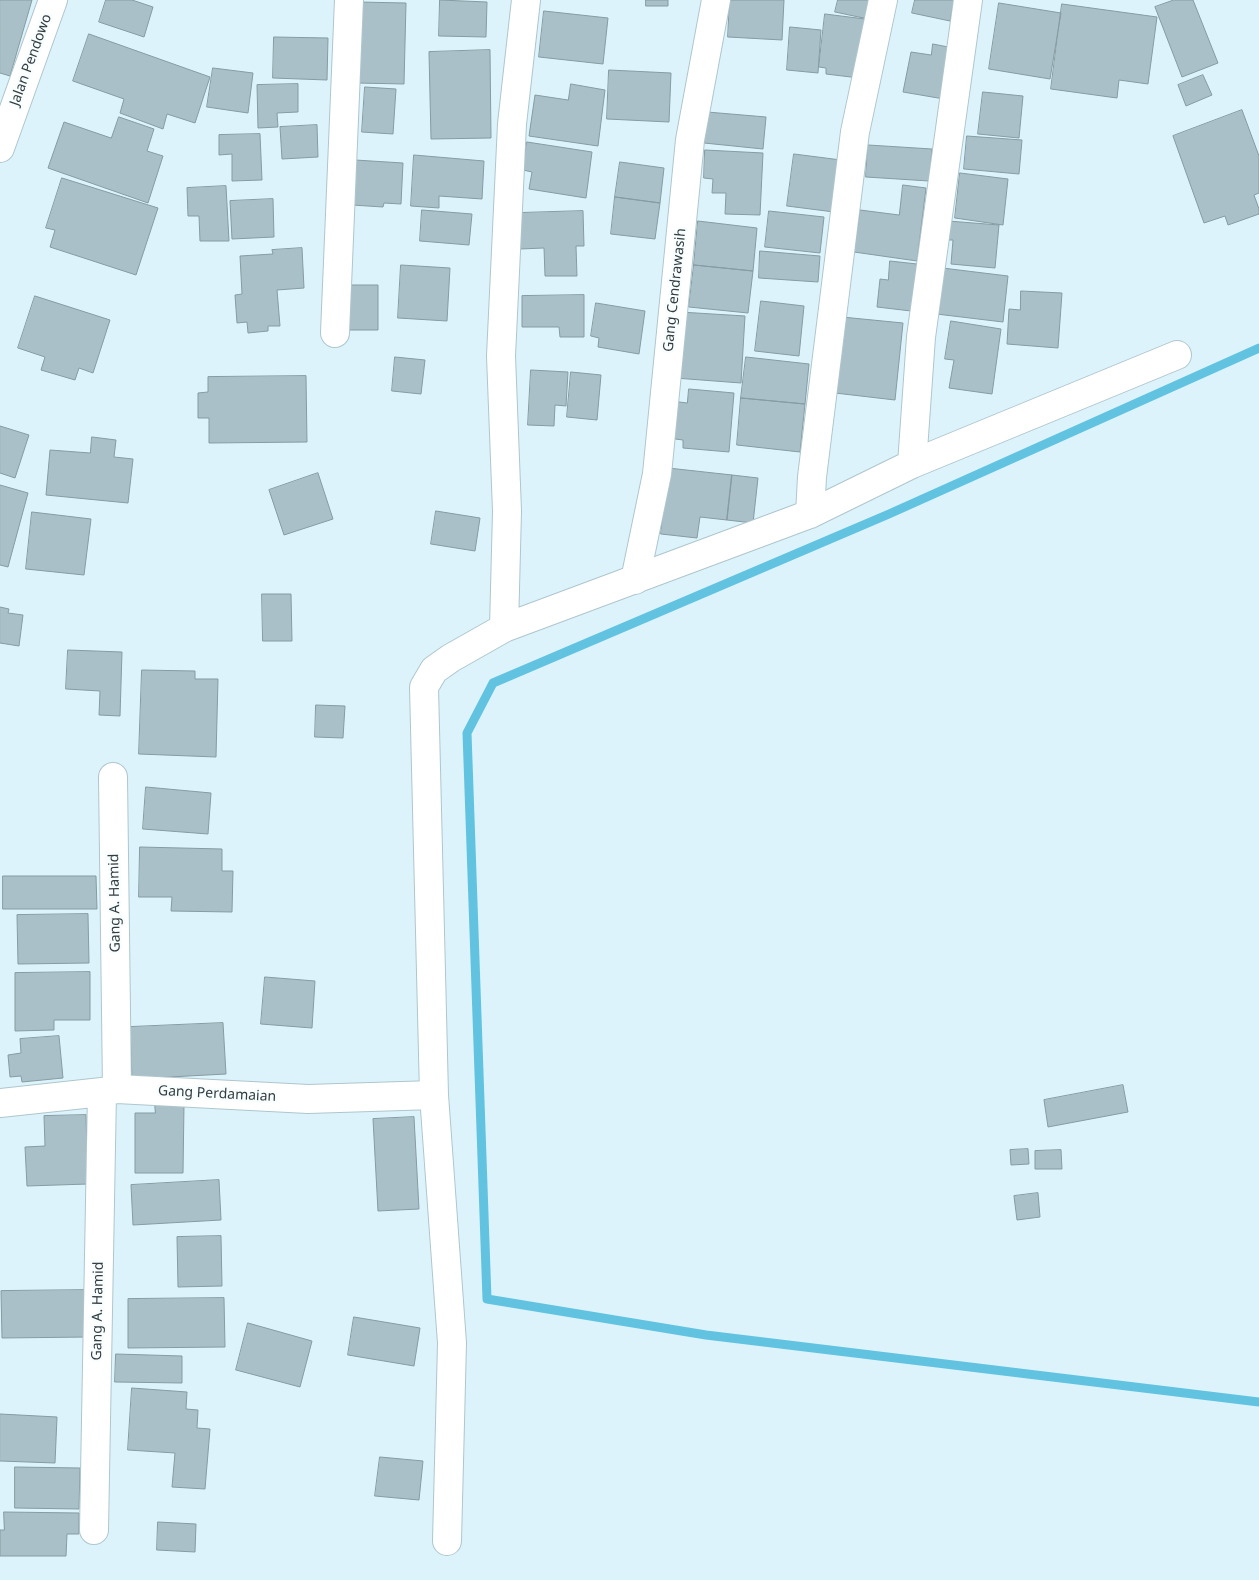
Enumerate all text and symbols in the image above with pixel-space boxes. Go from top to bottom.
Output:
street label: Jalan Pendowo [7,12,55,108]
street label: Gang Cendrawasih [660,227,690,353]
street label: Gang A. Hamid [106,853,124,953]
street label: Gang Perdamaian [157,1083,277,1105]
street label: Gang A. Hamid [89,1261,107,1361]

